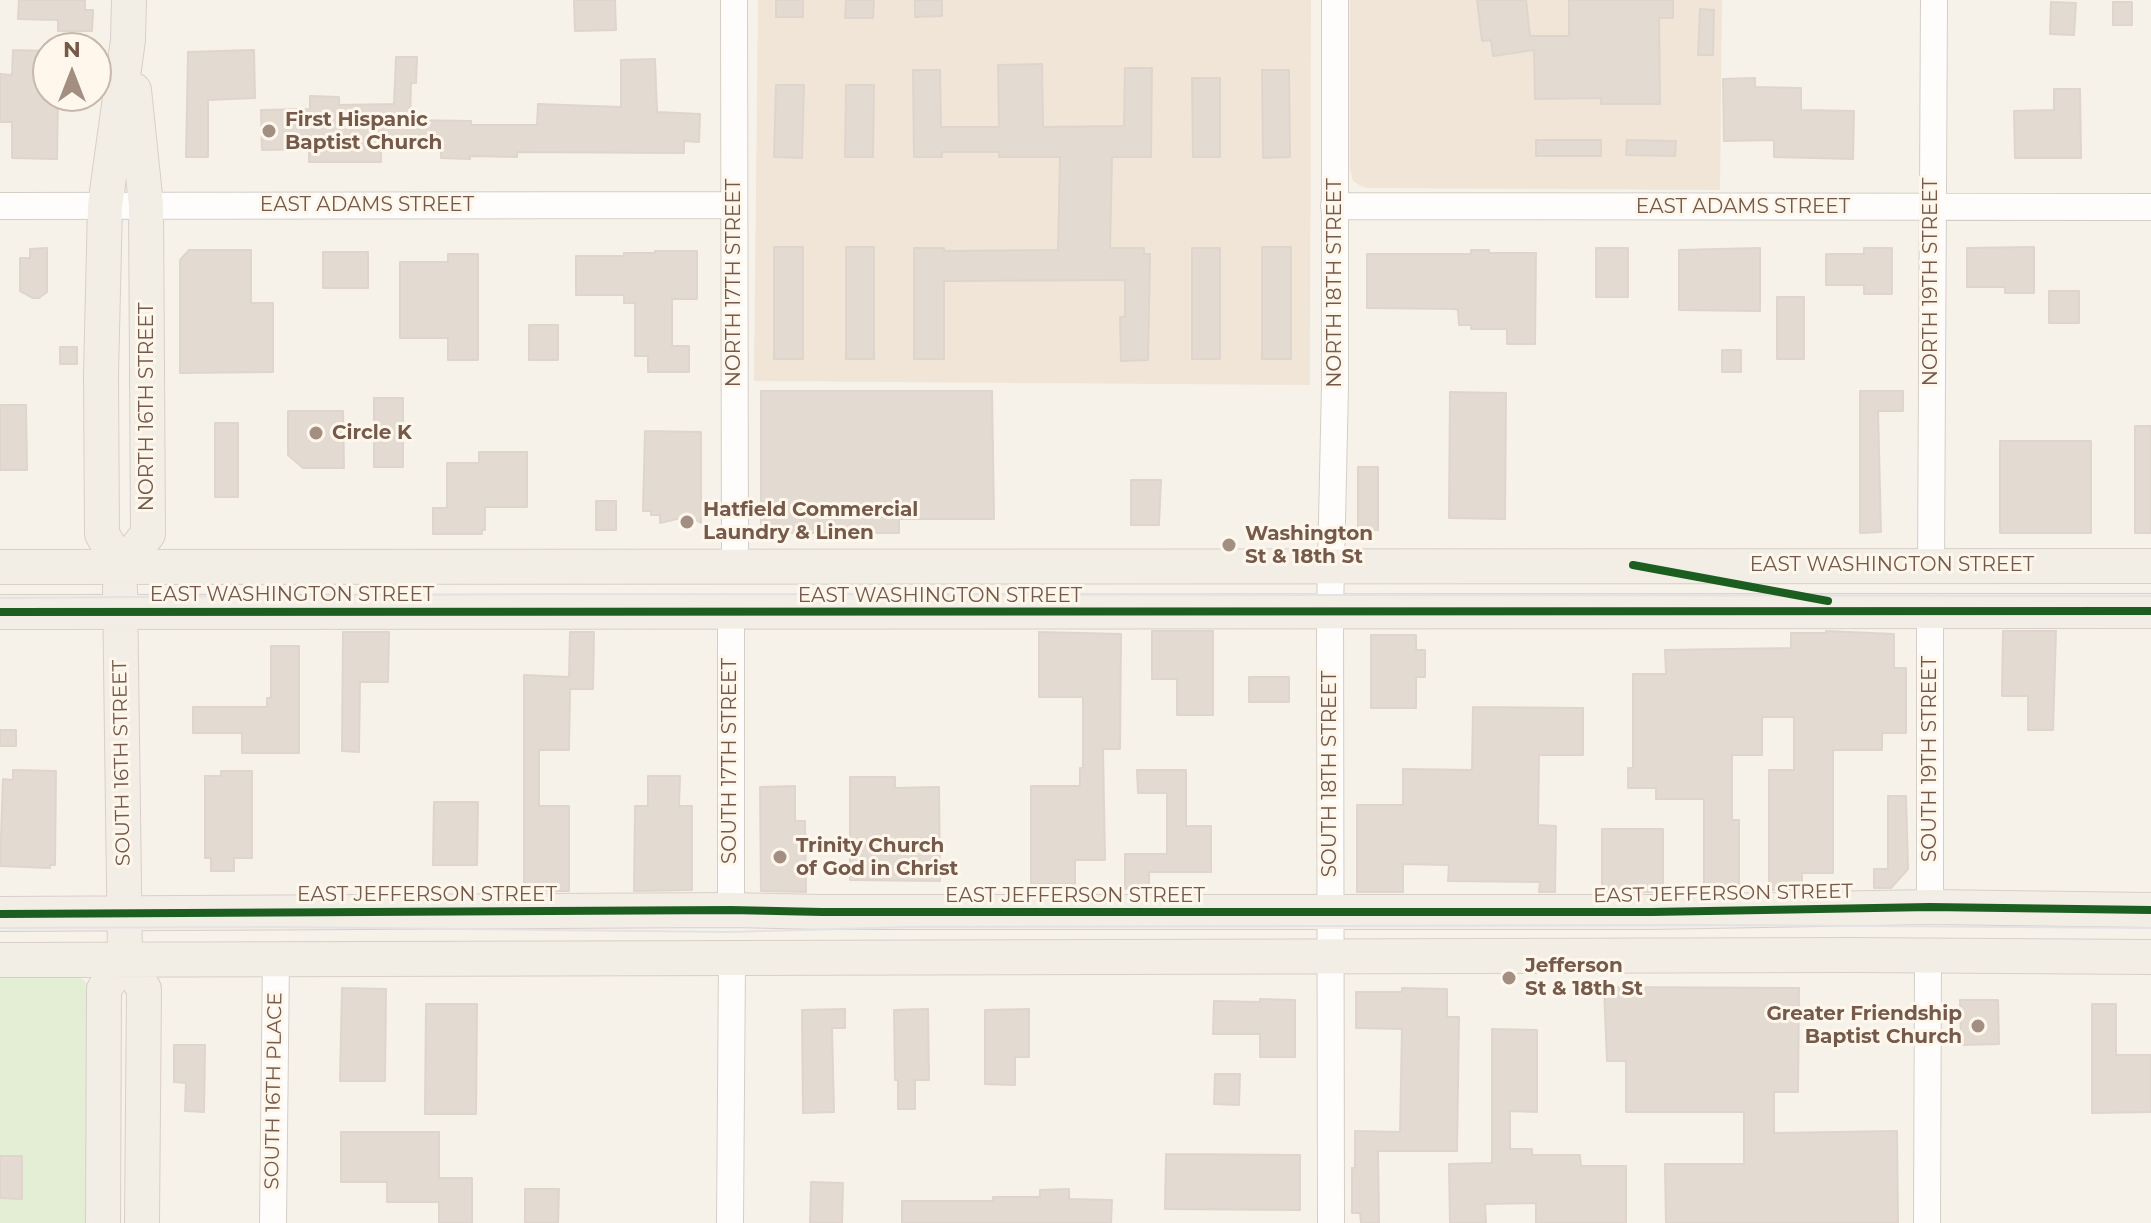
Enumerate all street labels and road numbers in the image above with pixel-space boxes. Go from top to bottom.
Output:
street label: NORTH 18TH STREET [1323,178,1347,388]
street label: NORTH 19TH STREET [1919,178,1943,386]
street label: NORTH 17TH STREET [722,179,746,387]
street label: EAST ADAMS STREET [260,193,474,217]
street label: EAST ADAMS STREET [1636,195,1850,219]
street label: NORTH 16TH STREET [135,303,159,511]
street label: EAST WASHINGTON STREET [1750,553,2034,577]
street label: EAST WASHINGTON STREET [150,583,434,607]
street label: EAST WASHINGTON STREET [798,584,1082,608]
street label: SOUTH 19TH STREET [1918,656,1942,862]
street label: SOUTH 17TH STREET [718,658,742,864]
street label: SOUTH 16TH STREET [108,660,136,866]
street label: SOUTH 18TH STREET [1318,671,1342,877]
street label: EAST JEFFERSON STREET [1593,880,1853,908]
street label: EAST JEFFERSON STREET [297,883,557,907]
street label: EAST JEFFERSON STREET [945,884,1205,908]
street label: SOUTH 16TH PLACE [260,992,288,1190]

